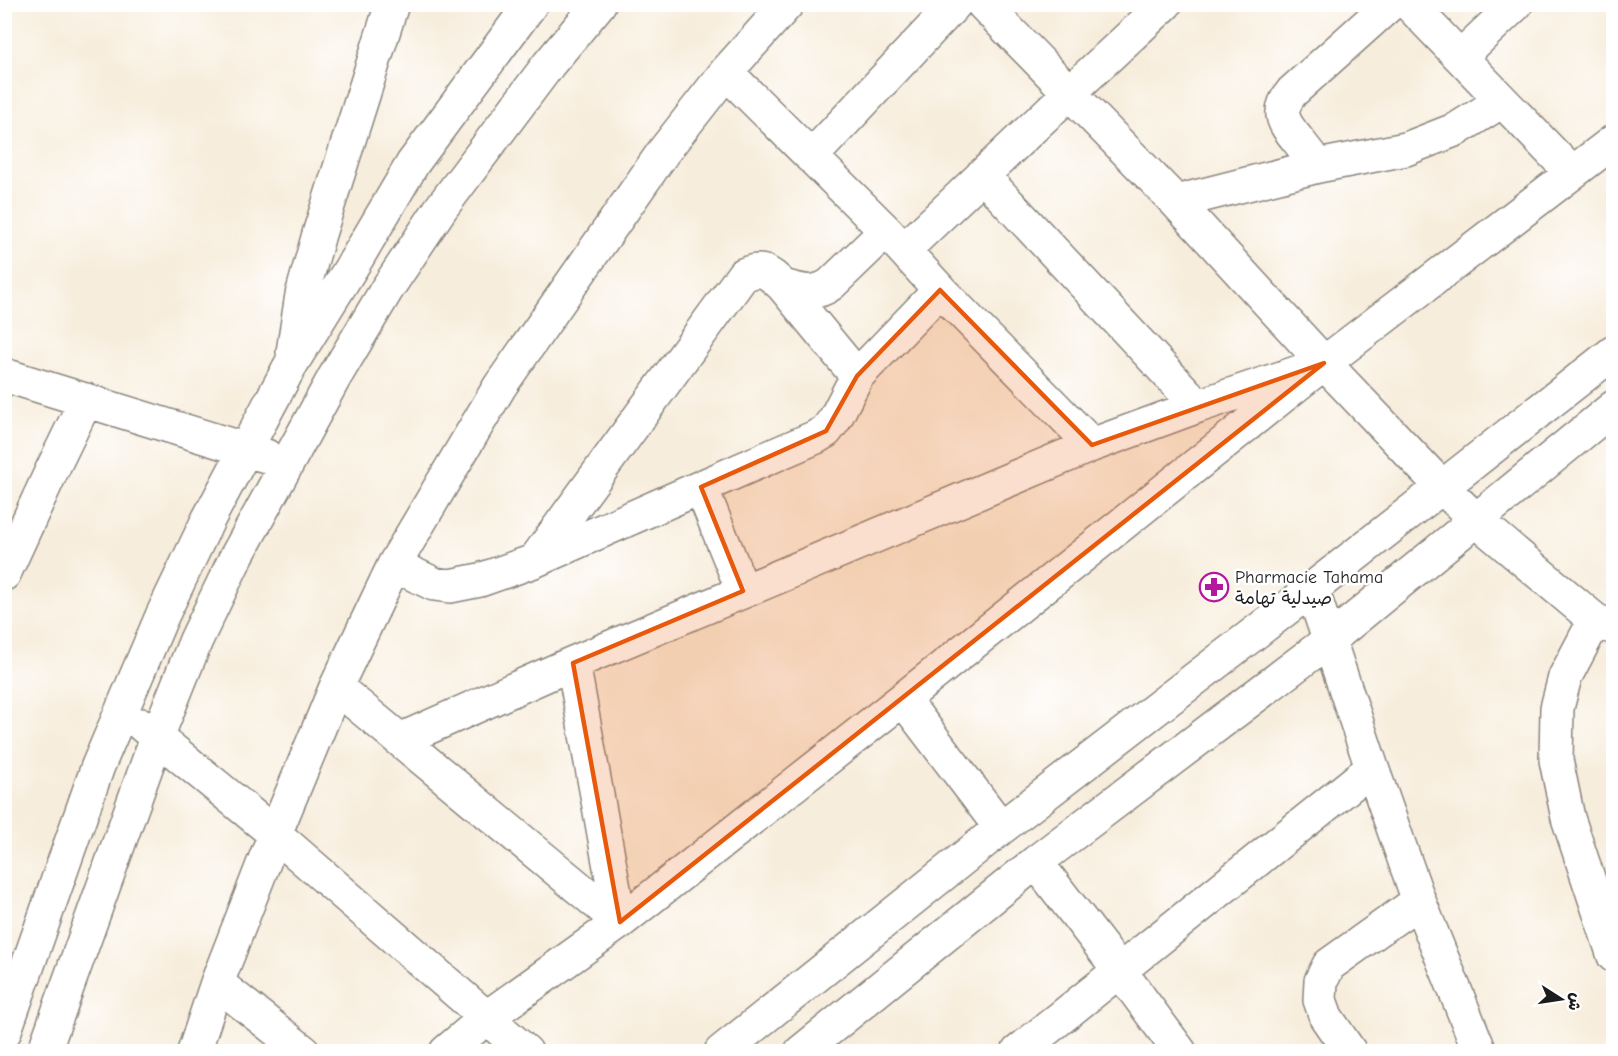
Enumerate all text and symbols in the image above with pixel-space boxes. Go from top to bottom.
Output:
place label: Pharmacie Tahama صيدلية تهامة [1235,567,1383,609]
pharmacy icon: Pharmacie Tahama صيدلية تهامة [1198,571,1230,603]
north arrow [1531,969,1591,1029]
text: ش [1564,991,1585,1012]

